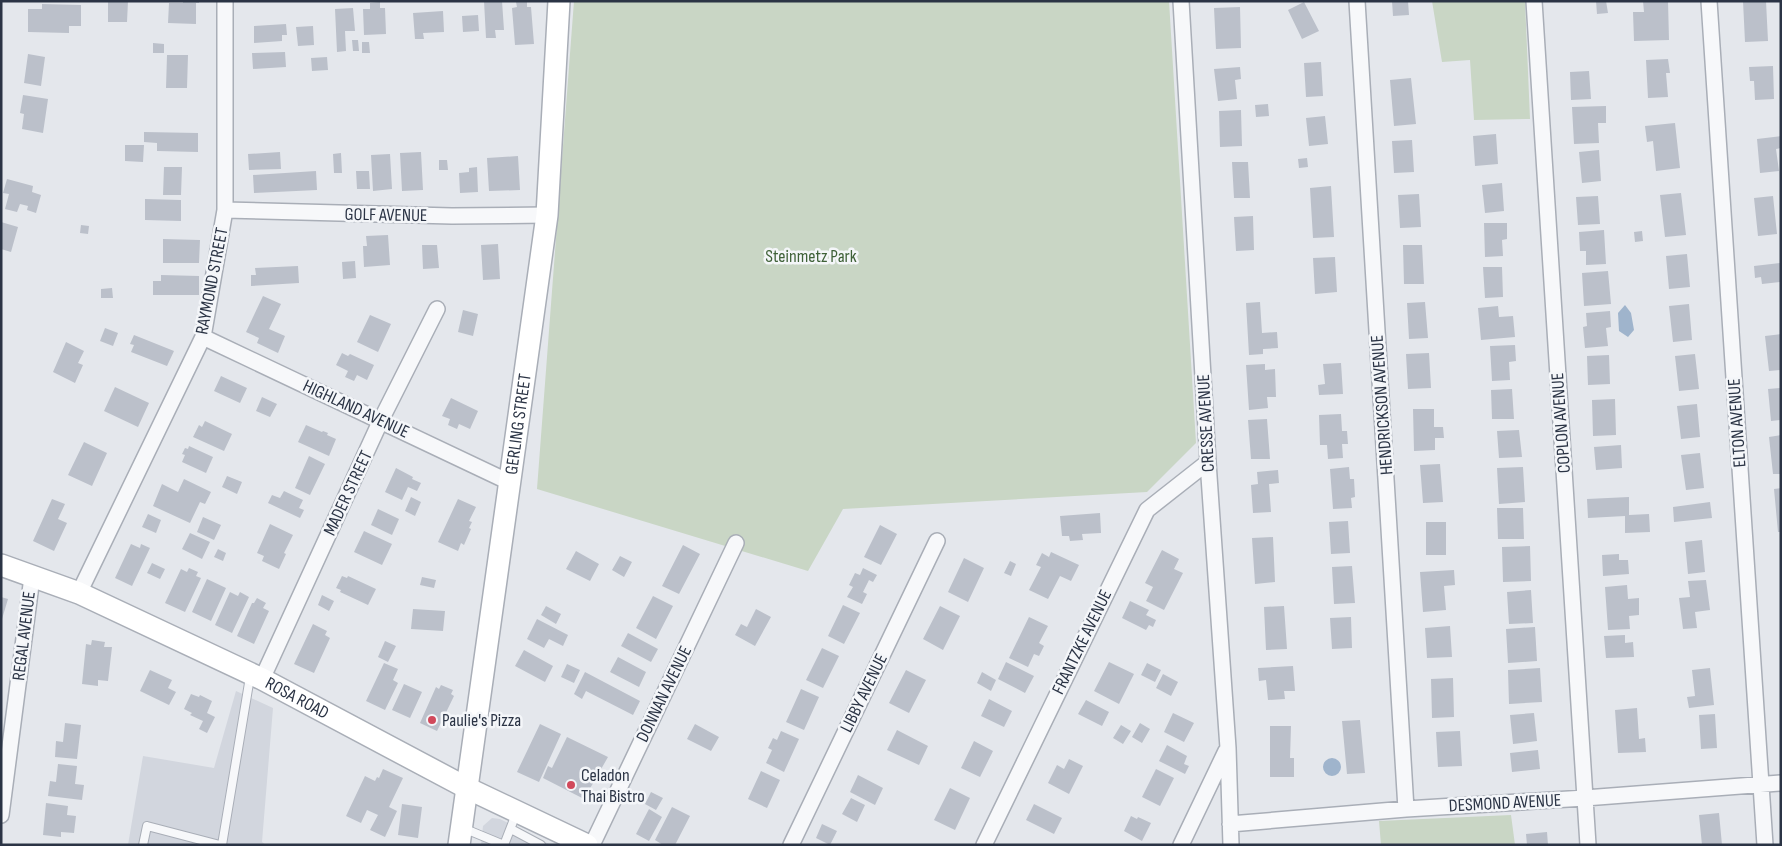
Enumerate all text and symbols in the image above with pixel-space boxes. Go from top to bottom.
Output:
street label: GOLF AVENUE [344,204,428,226]
street label: RAYMOND STREET [191,226,233,336]
park label: Steinmetz Park [765,246,857,267]
street label: HENDRICKSON AVENUE [1367,334,1397,476]
street label: GERLING STREET [500,372,535,476]
street label: COPLON AVENUE [1547,372,1575,474]
street label: CRESSE AVENUE [1193,373,1219,473]
street label: HIGHLAND AVENUE [300,375,412,443]
street label: ELTON AVENUE [1723,378,1751,468]
street label: MADER STREET [319,447,377,539]
street label: FRANTZKE AVENUE [1048,586,1116,698]
street label: REGAL AVENUE [8,590,40,682]
street label: DONNAN AVENUE [632,643,696,745]
street label: LIBBY AVENUE [836,650,892,736]
street label: ROSA ROAD [262,672,333,723]
place label: Paulie's Pizza [442,710,521,731]
marker: Paulie's Pizza [426,714,438,726]
place label: Celadon Thai Bistro [581,765,645,807]
marker: Celadon Thai Bistro [565,779,577,791]
street label: DESMOND AVENUE [1448,790,1562,816]

